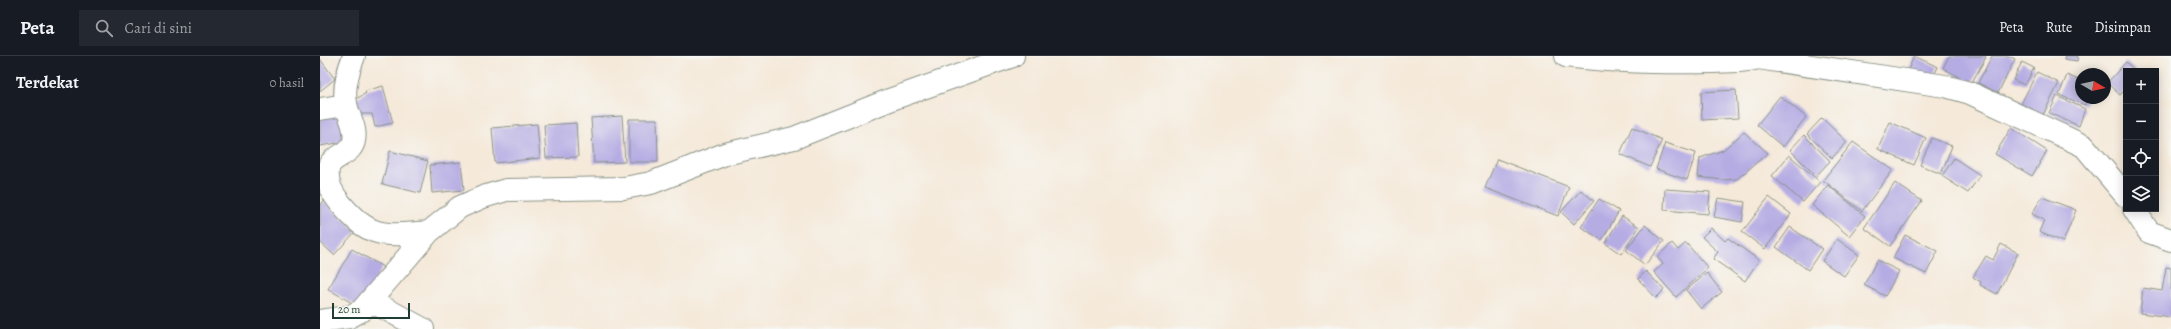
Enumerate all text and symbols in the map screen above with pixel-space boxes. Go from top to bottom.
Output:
search box [79,10,359,46]
text: Peta [20,15,55,41]
icon: search [93,17,115,39]
text: Cari di sini [125,18,192,38]
text: Peta [1999,18,2024,37]
text: Rute [2046,18,2072,37]
text: Disimpan [2094,18,2151,37]
north arrow [2075,68,2111,104]
map controls [2123,68,2159,212]
button: + [2123,68,2159,104]
text: Terdekat [16,71,79,94]
text: 0 hasil [269,74,304,91]
button: − [2123,104,2159,140]
button: locate [2123,140,2159,176]
button: layers [2123,176,2159,212]
scale bar [332,301,410,320]
text: 20 m [338,302,360,317]

